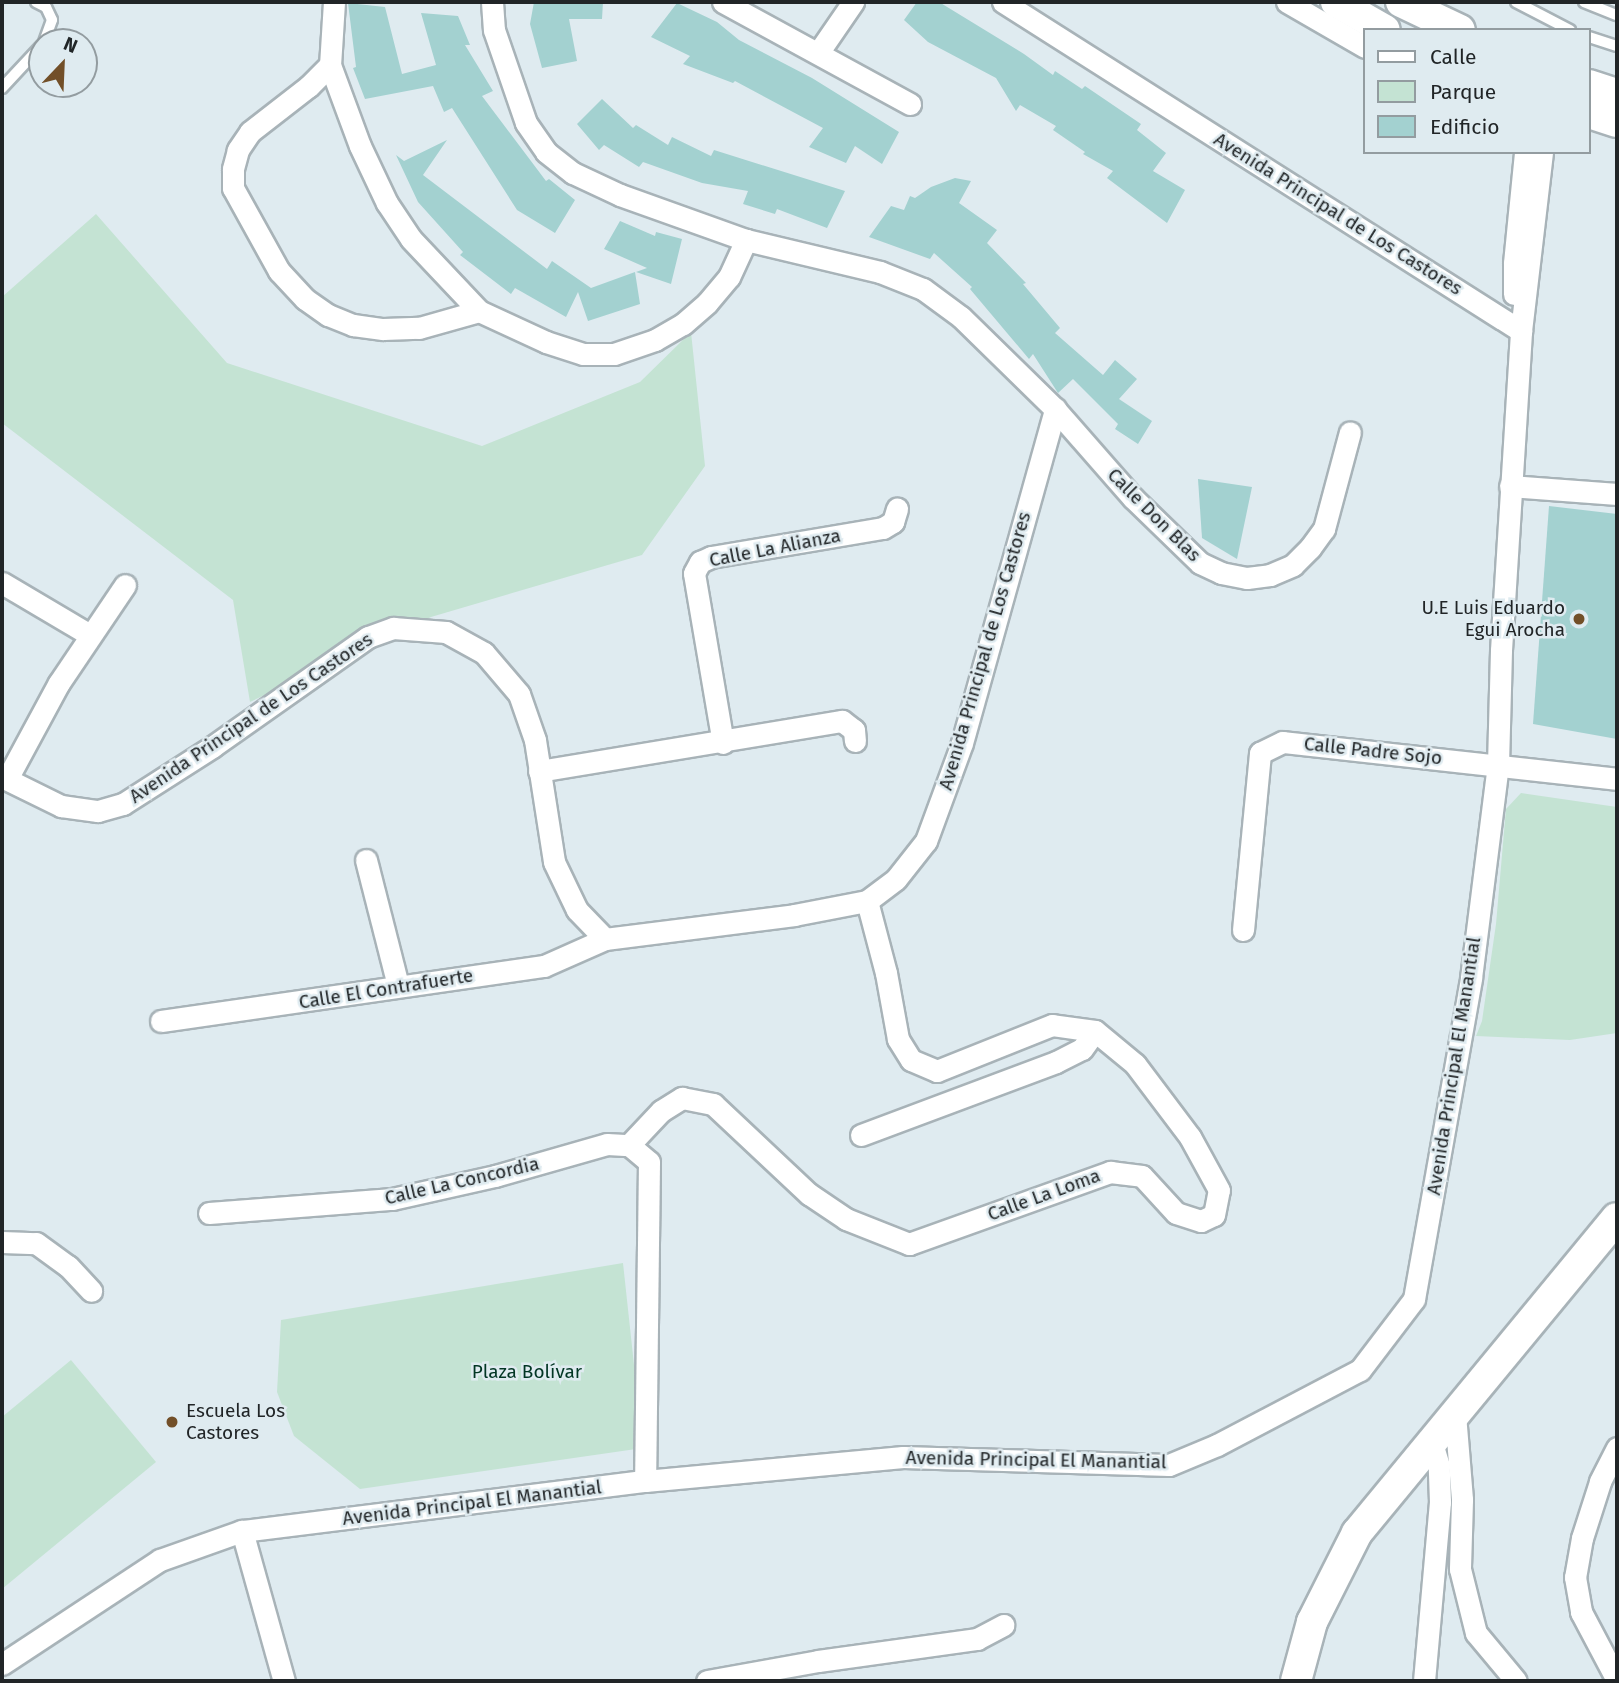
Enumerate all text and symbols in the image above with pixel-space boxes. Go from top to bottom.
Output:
north arrow [28,28,98,98]
legend [1364,28,1591,154]
text: N [60,32,81,58]
text: Calle [1430,44,1476,70]
text: Parque [1430,79,1496,105]
text: Edificio [1430,114,1500,140]
street label: Avenida Principal de Los Castores [1210,128,1466,300]
street label: Calle Don Blas [1103,464,1205,566]
street label: Avenida Principal de Los Castores [934,509,1036,793]
street label: Calle La Alianza [707,524,843,572]
place label: U.E Luis Eduardo Egui Arocha [1422,597,1565,641]
marker: U.E Luis Eduardo Egui Arocha [1571,611,1587,627]
street label: Avenida Principal de Los Castores [125,628,377,808]
street label: Calle Padre Sojo [1303,732,1443,770]
street label: Avenida Principal El Manantial [1422,935,1486,1197]
street label: Calle El Contrafuerte [297,964,475,1014]
street label: Calle La Concordia [383,1152,541,1210]
street label: Calle La Loma [984,1164,1104,1226]
park label: Plaza Bolívar [472,1361,582,1383]
place label: Escuela Los Castores [186,1400,285,1444]
marker: Escuela Los Castores [164,1414,180,1430]
street label: Avenida Principal El Manantial [905,1446,1167,1474]
street label: Avenida Principal El Manantial [341,1476,603,1530]

